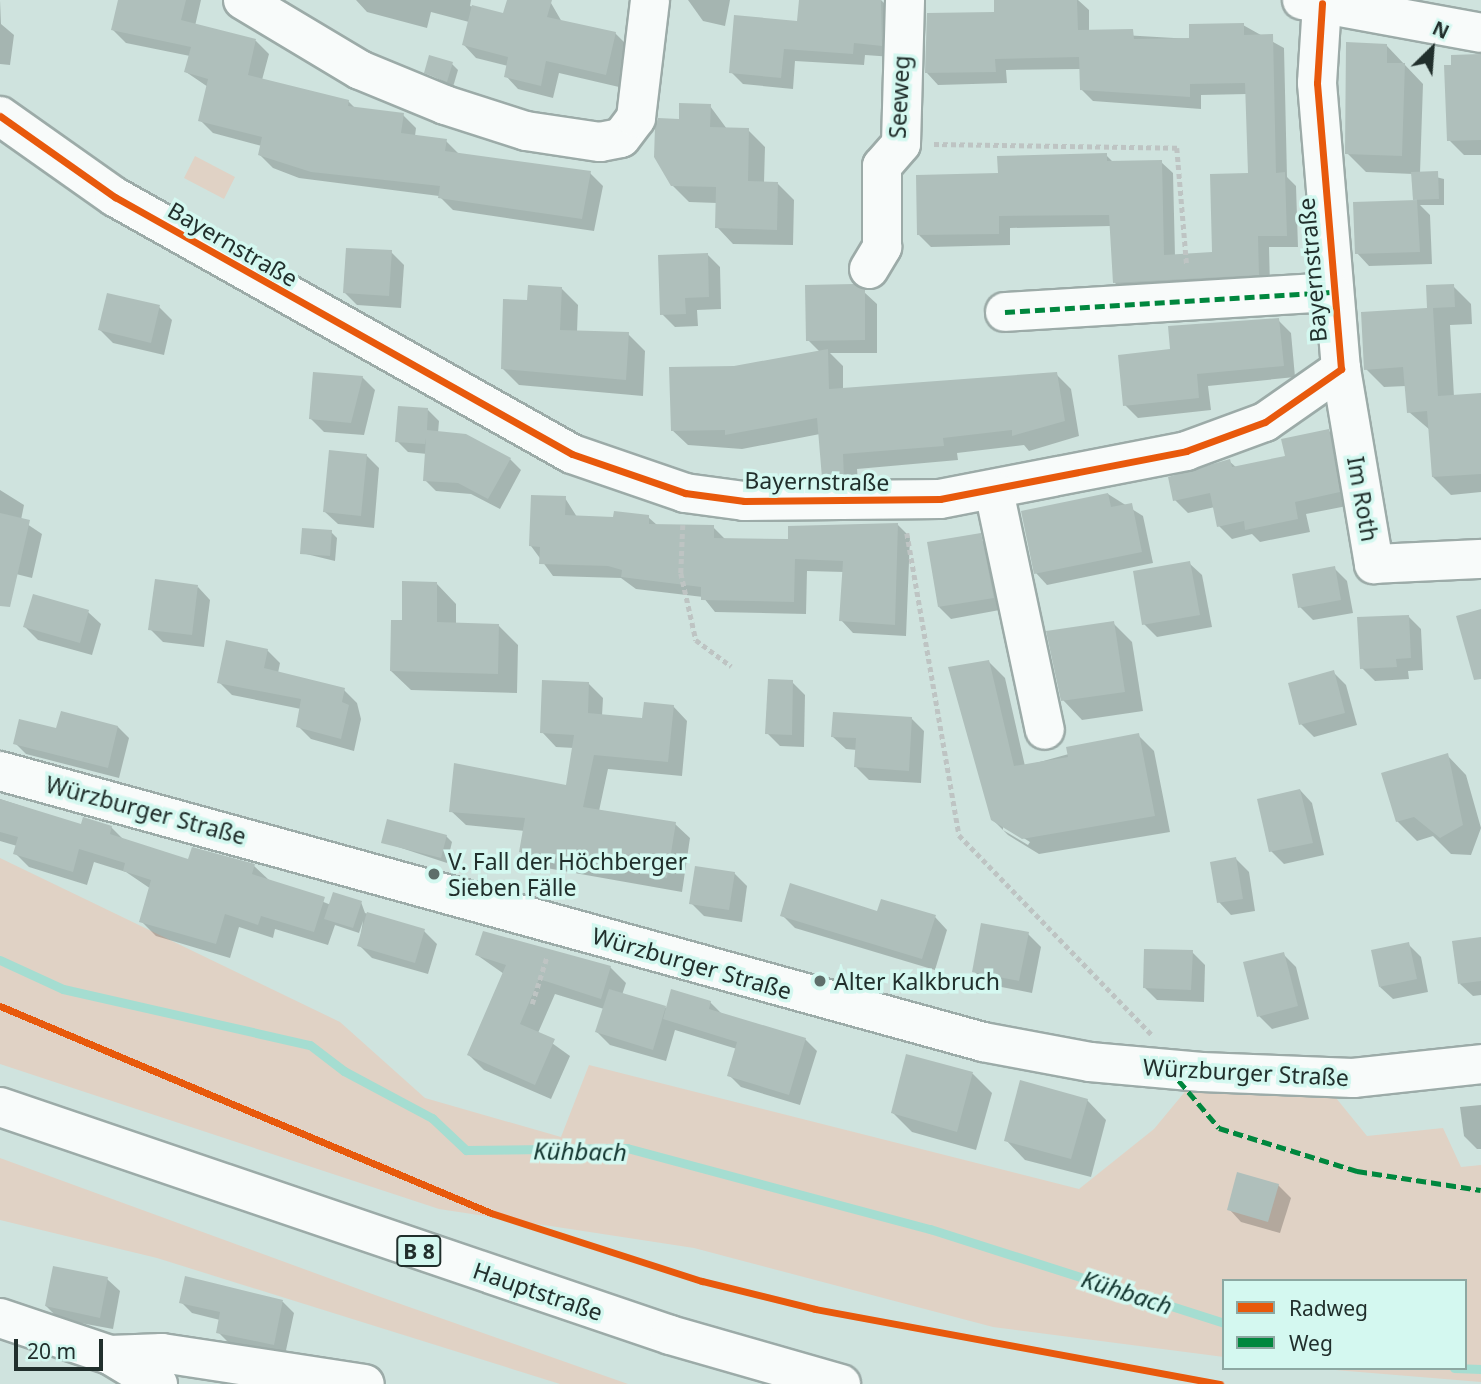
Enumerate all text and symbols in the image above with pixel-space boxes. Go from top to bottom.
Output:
north arrow [1397,14,1467,84]
text: N [1428,15,1453,45]
street label: Seeweg [883,55,915,139]
street label: Bayernstraße [163,196,303,292]
street label: Bayernstraße [1292,197,1332,343]
street label: Im Roth [1342,454,1384,544]
street label: Bayernstraße [744,466,890,496]
street label: Würzburger Straße [43,770,249,850]
place label: V. Fall der Höchberger Sieben Fälle [448,847,687,901]
marker: V. Fall der Höchberger Sieben Fälle [426,866,442,882]
street label: Würzburger Straße [589,921,795,1005]
place label: Alter Kalkbruch [834,967,1000,995]
marker: Alter Kalkbruch [812,973,828,989]
street label: Würzburger Straße [1142,1053,1350,1091]
water label: Kühbach [533,1136,627,1166]
road number: B 8 [396,1234,442,1268]
street label: Hauptstraße [470,1256,606,1326]
water label: Kühbach [1078,1264,1176,1320]
legend [1222,1279,1467,1370]
text: Radweg [1289,1294,1368,1322]
scale bar [18,1324,107,1368]
text: Weg [1289,1329,1333,1357]
text: 20 m [27,1337,76,1365]

